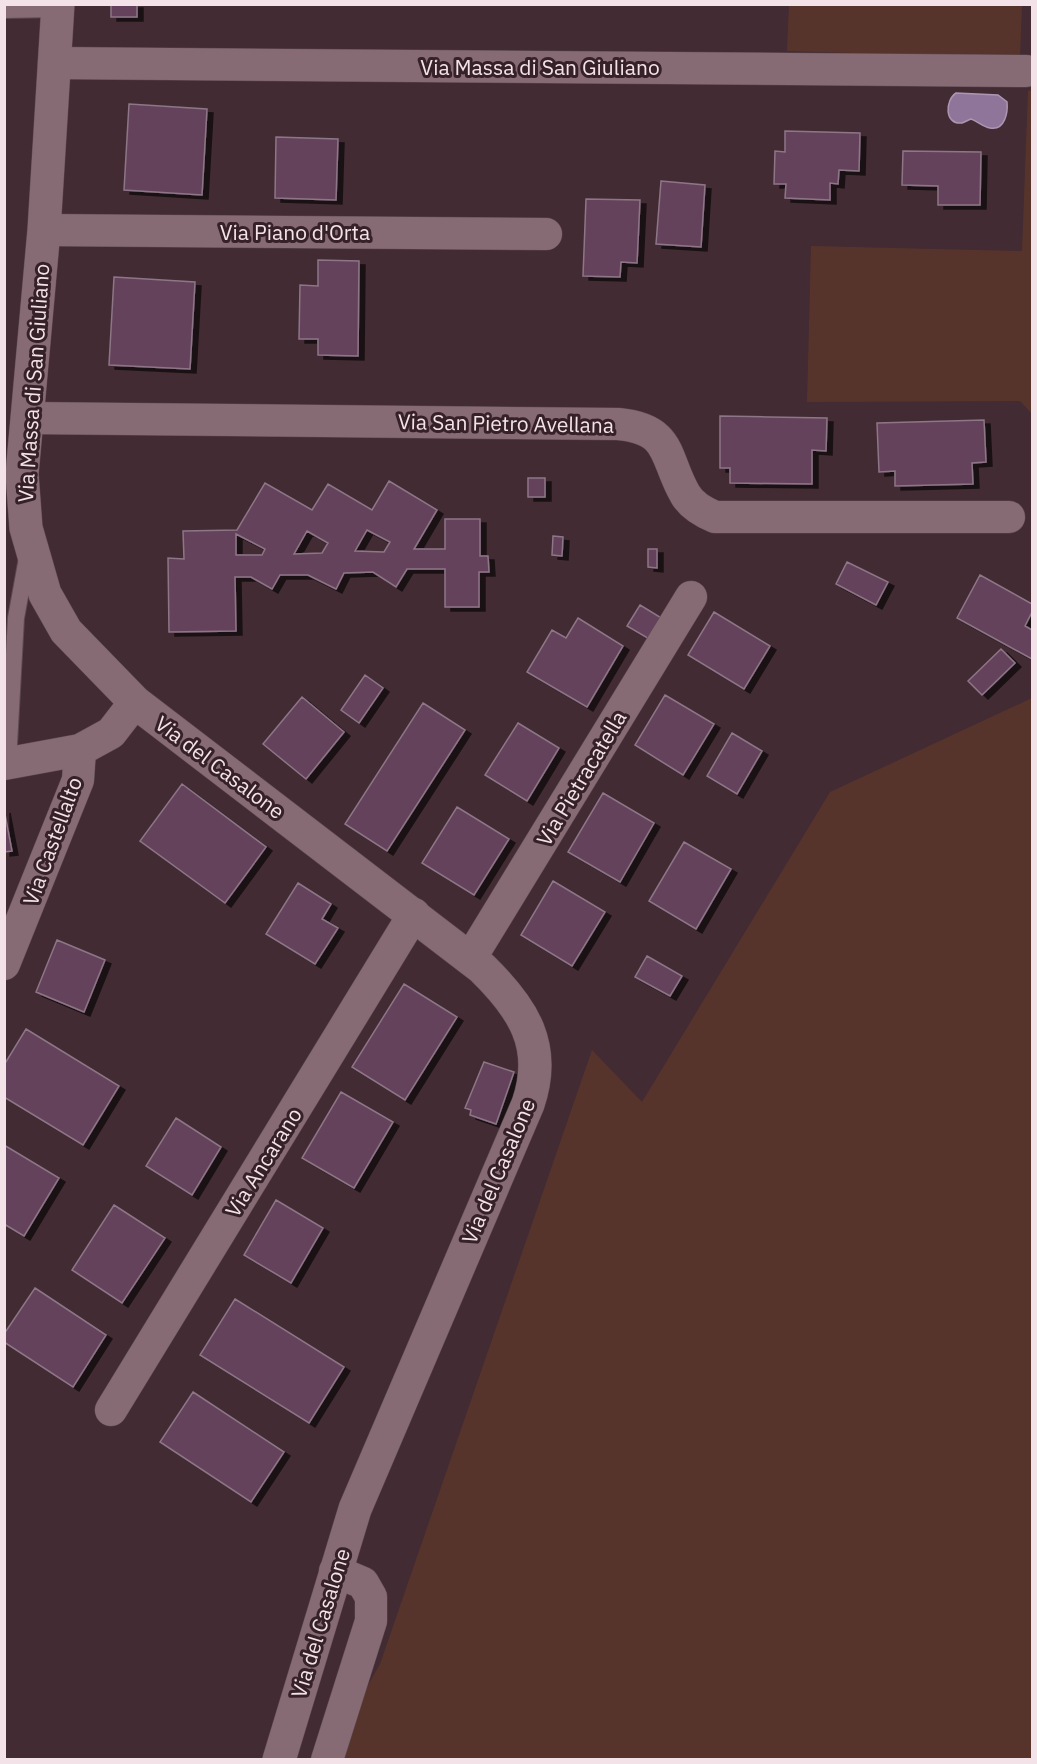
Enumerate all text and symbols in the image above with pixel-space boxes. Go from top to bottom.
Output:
street label: Via Massa di San Giuliano [420,53,660,81]
street label: Via Piano d'Orta [220,218,370,246]
street label: Via Massa di San Giuliano [11,263,55,503]
street label: Via San Pietro Avellana [398,407,614,439]
street label: Via Pietracatella [530,705,632,851]
street label: Via del Casalone [150,709,290,825]
street label: Via Castellalto [16,773,88,909]
street label: Via del Casalone [455,1094,541,1248]
street label: Via Ancarano [218,1102,308,1222]
street label: Via del Casalone [284,1545,356,1701]

